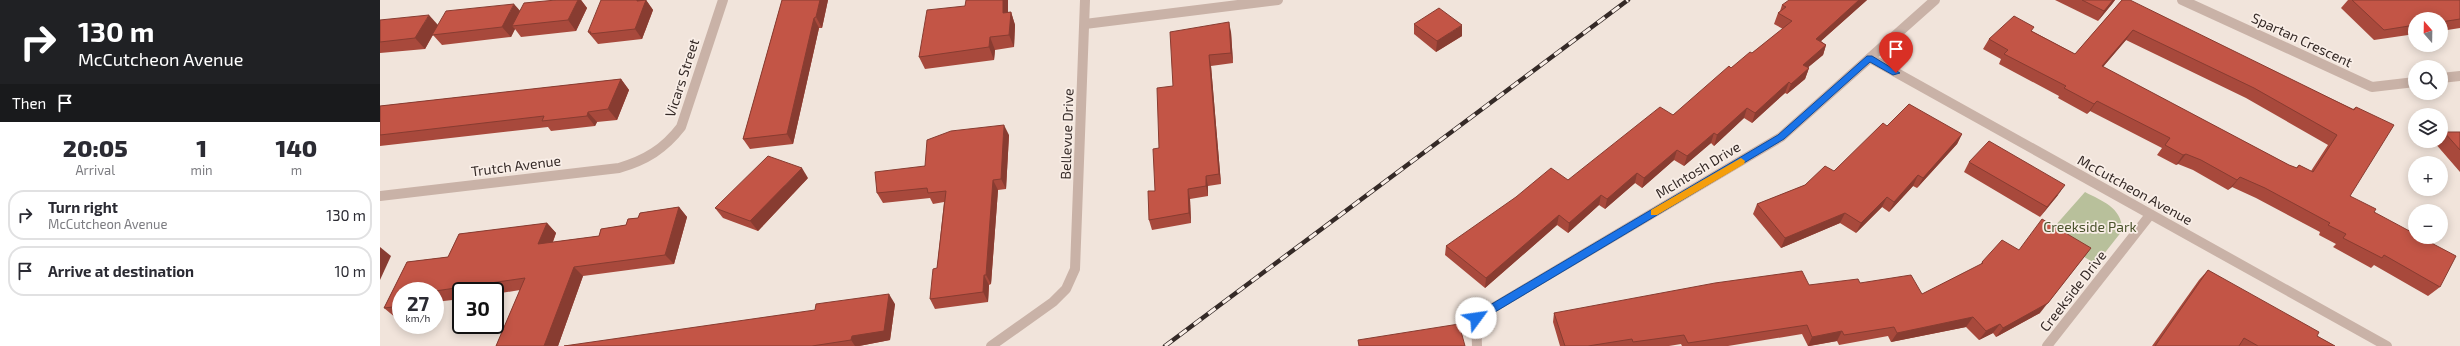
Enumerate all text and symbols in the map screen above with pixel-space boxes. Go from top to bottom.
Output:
street label: Spartan Crescent [2249,9,2355,70]
north arrow [2408,12,2448,52]
map controls [2408,12,2448,244]
text: 130 m [78,14,154,48]
icon: right [12,16,64,68]
pin [1879,32,1913,73]
street label: Vicars Street [661,37,702,119]
icon: arrive [1885,38,1907,60]
text: McCutcheon Avenue [78,48,243,70]
button: search [2408,60,2448,100]
street label: Bellevue Drive [1056,88,1077,180]
icon: arrive [54,92,76,114]
text: Then [12,94,46,112]
button: layers [2408,108,2448,148]
text: 20:05 [63,133,128,162]
text: 1 [196,133,207,162]
text: 140 [275,133,317,162]
street label: McIntosh Drive [1652,138,1743,202]
street label: McCutcheon Avenue [2075,151,2196,228]
street label: Trutch Avenue [470,152,562,179]
button: + [2408,156,2448,196]
text: Arrival [75,162,115,178]
text: min [191,162,213,178]
text: m [291,162,302,178]
text: Turn right [48,198,118,216]
icon: right [14,204,36,226]
button: − [2408,204,2448,244]
text: 130 m [326,206,366,224]
text: McCutcheon Avenue [48,216,168,232]
park label: Creekside Park [2043,218,2137,235]
street label: Creekside Drive [2036,247,2109,335]
icon: arrive [14,260,36,282]
text: Arrive at destination [48,262,194,280]
text: 10 m [334,262,366,280]
speed limit sign: 30 [452,282,504,334]
text: 27 [407,291,429,315]
position arrow [1455,297,1497,339]
text: km/h [406,312,430,324]

